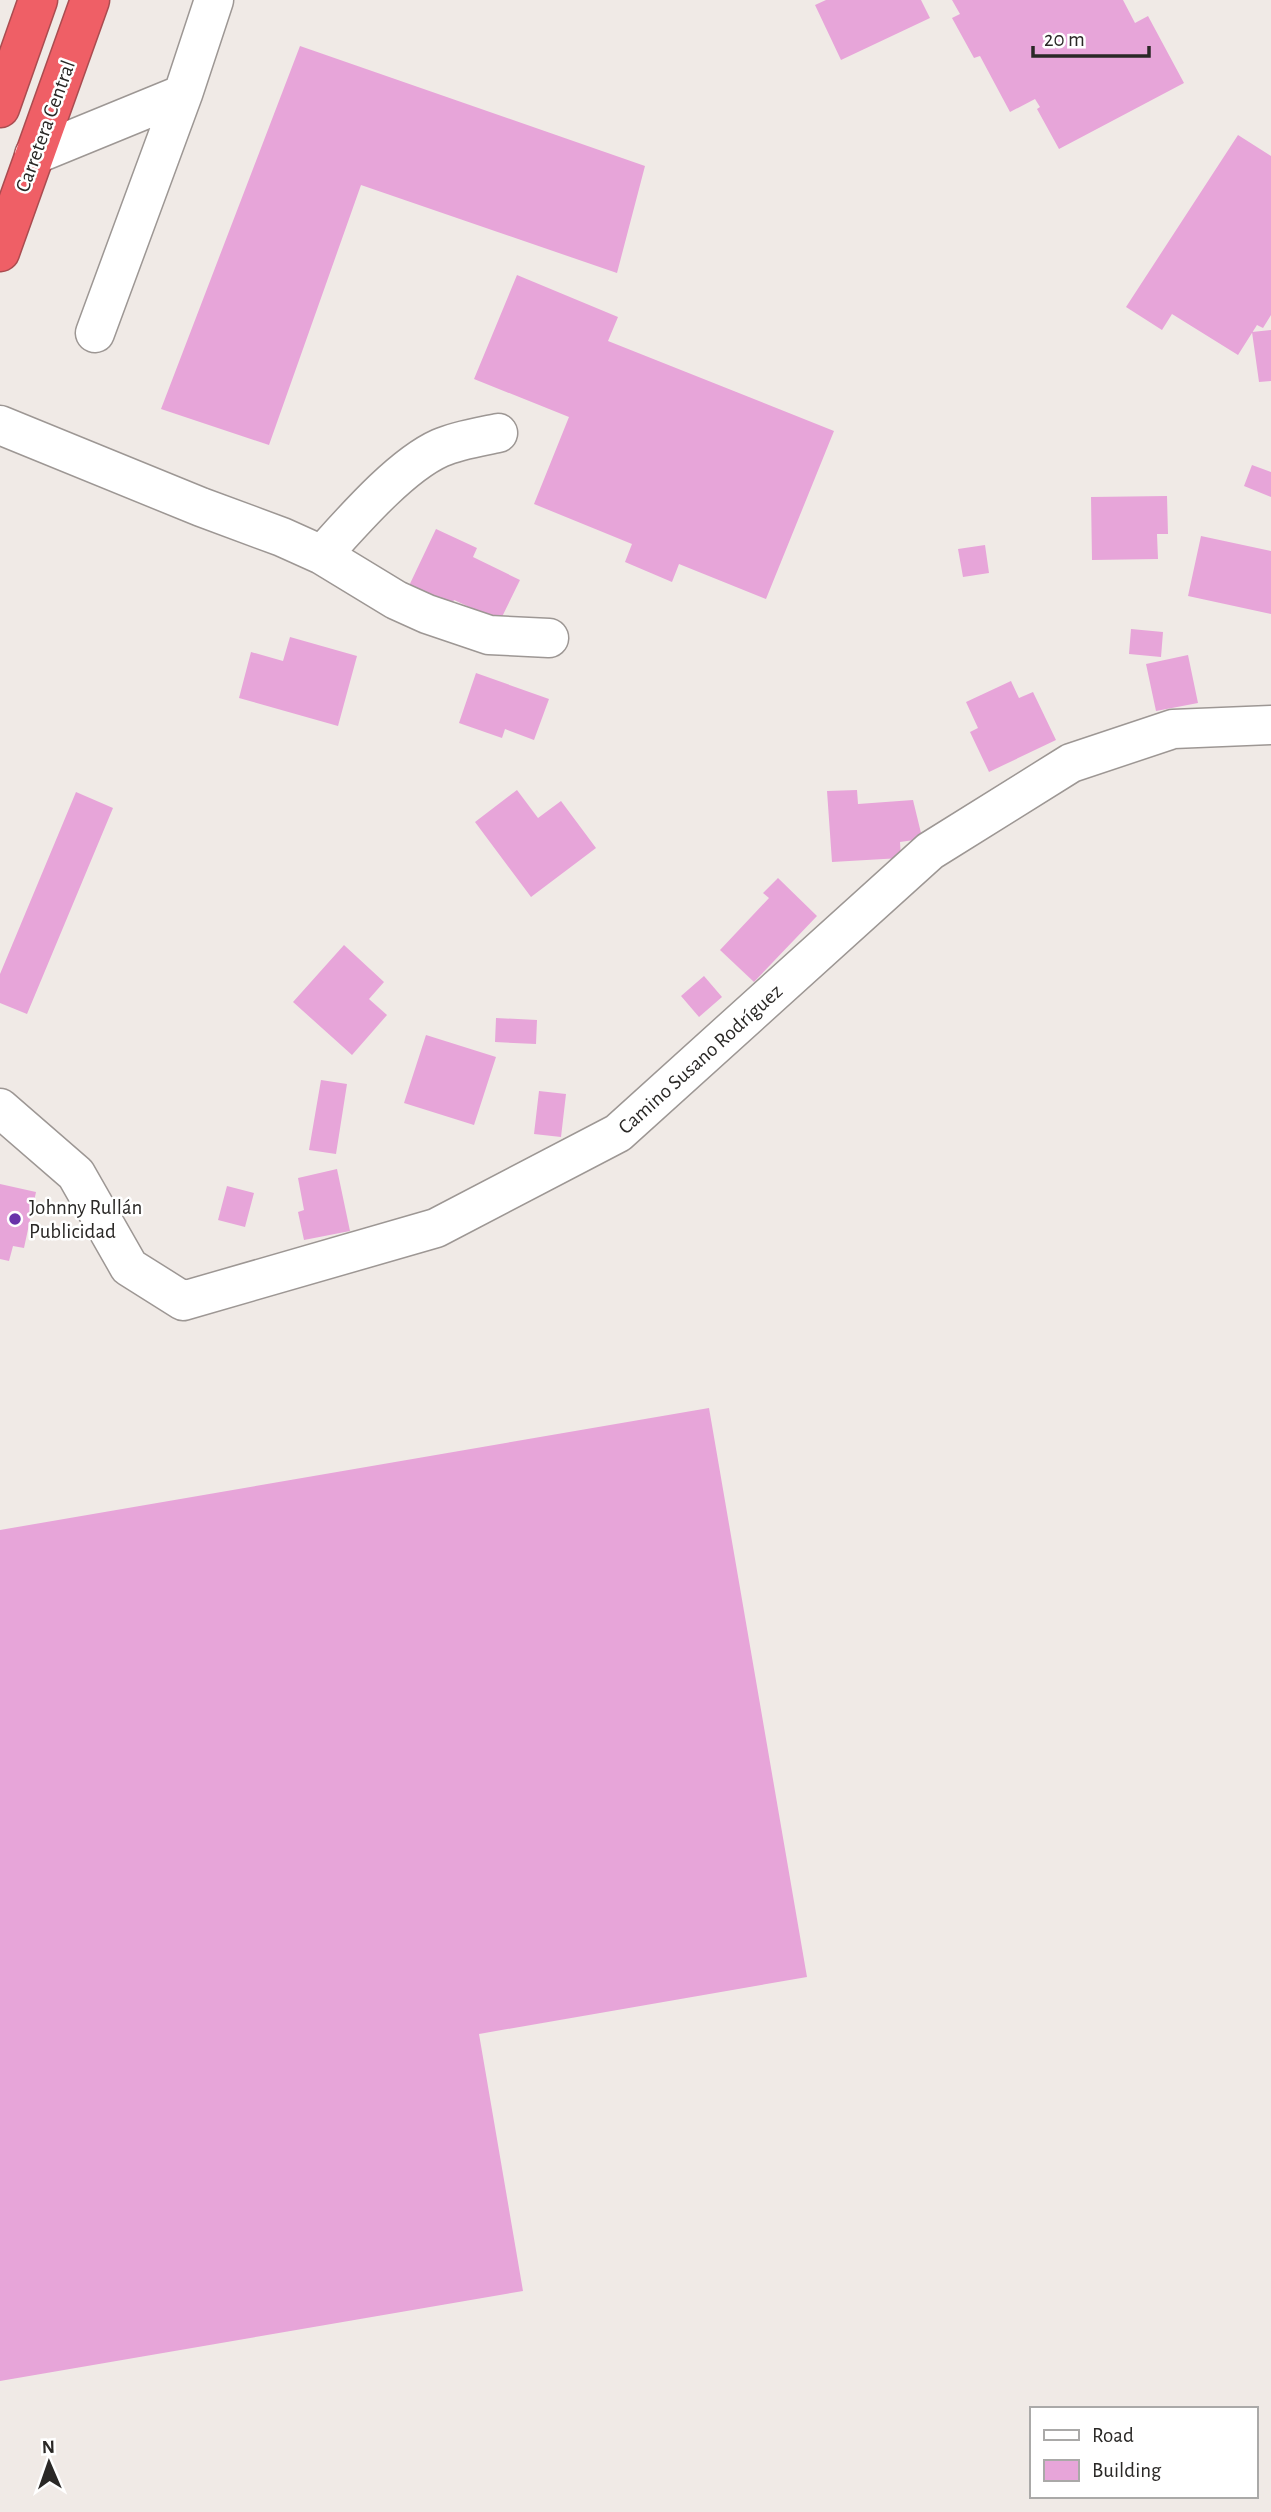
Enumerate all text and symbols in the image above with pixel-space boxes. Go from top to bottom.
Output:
scale bar [1033,14,1148,58]
text: 20 m [1044,29,1085,50]
street label: Carretera Central [12,57,79,195]
street label: Camino Susano Rodríguez [614,980,786,1138]
place label: Johnny Rullán Publicidad [29,1197,142,1242]
marker: Johnny Rullán Publicidad [7,1211,23,1227]
legend [1030,2407,1257,2498]
text: Road [1092,2425,1134,2446]
north arrow [14,2428,84,2498]
text: N [42,2438,55,2457]
text: Building [1092,2460,1162,2481]

